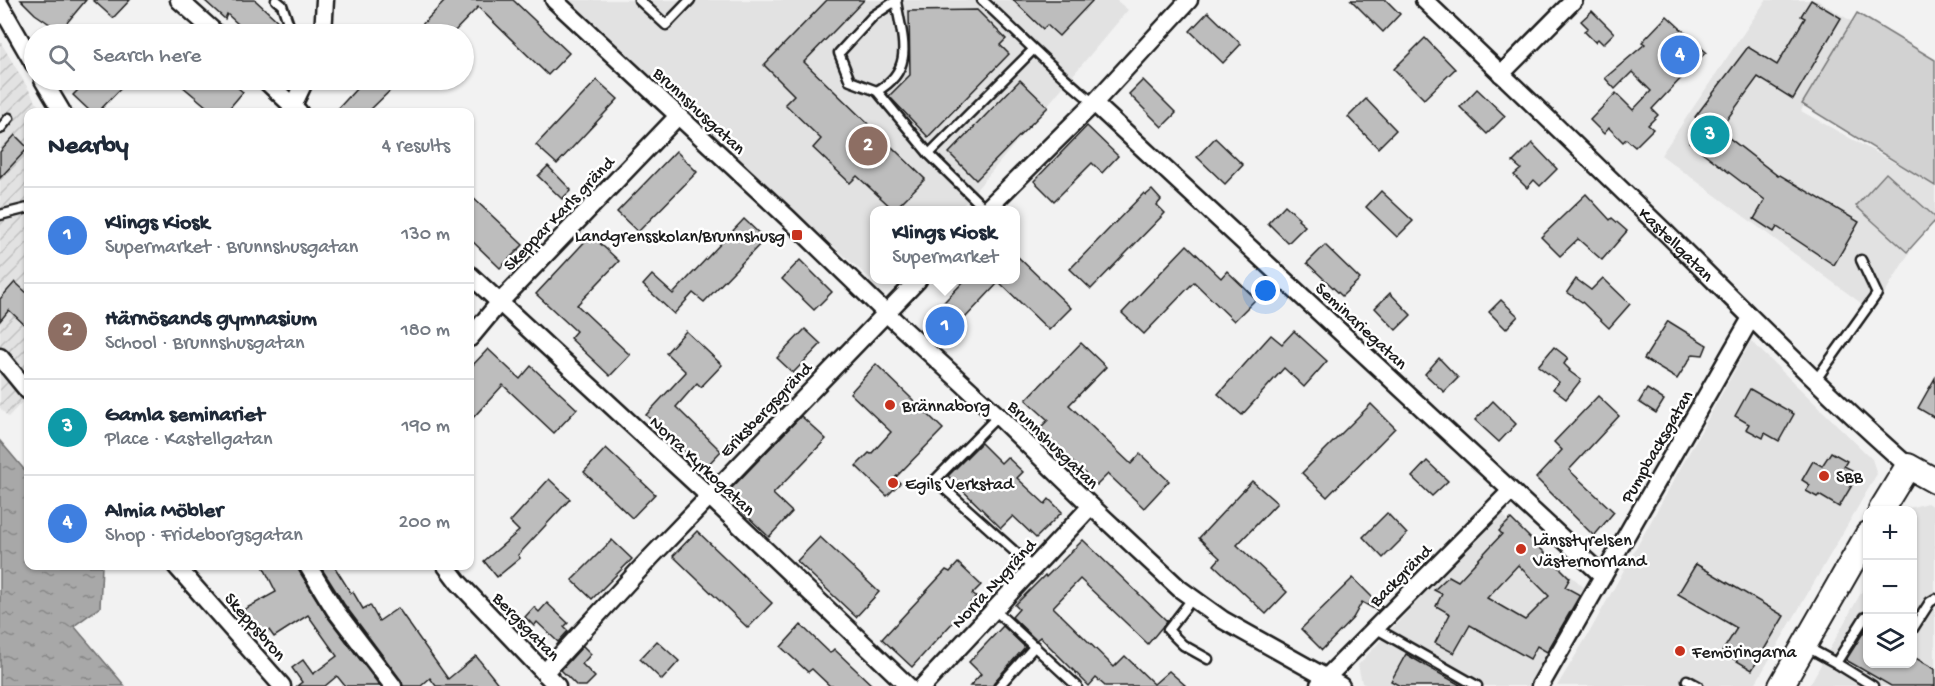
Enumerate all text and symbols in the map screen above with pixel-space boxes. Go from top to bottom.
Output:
search box [24,24,474,90]
pin: 4 [1660,32,1700,78]
icon: search [45,41,78,74]
text: Search here [93,44,201,70]
street label: Brunnshusgatan [647,63,749,160]
pin: 3 [1690,112,1730,158]
pin: 2 [848,124,888,168]
text: Nearby [48,132,129,163]
text: 4 results [382,136,450,159]
street label: Skeppar Karls gränd [500,152,621,276]
street label: Kastellgatan [1633,204,1717,287]
popup [870,206,1020,284]
text: Klings Kiosk [105,211,209,237]
text: Klings Kiosk [892,221,996,247]
text: 1 [63,224,72,247]
text: 130 m [401,224,450,247]
place label: Landgrensskolan/Brunnshusg [575,227,785,248]
marker: Landgrensskolan/Brunnshusg [790,228,804,242]
text: Supermarket · Brunnshusgatan [105,237,358,260]
text: Supermarket [892,247,998,270]
your location [1251,276,1280,305]
street label: Seminariegatan [1310,279,1411,375]
pin: 1 [926,304,964,348]
text: Härnösands gymnasium [105,307,317,333]
text: 2 [63,320,72,343]
text: 180 m [401,320,450,343]
text: School · Brunnshusgatan [105,333,305,356]
street label: Eriksbergsgränd [716,358,818,463]
street label: Pumpbacksgatan [1617,387,1699,508]
street label: Brunnshusgatan [1002,396,1103,495]
place label: Brännaborg [901,397,990,418]
marker: Brännaborg [883,398,897,412]
text: Gamla seminariet [105,403,264,429]
street label: Norra Kyrkogatan [644,413,759,521]
text: 3 [62,416,73,439]
text: 190 m [402,416,450,439]
text: Place · Kastellgatan [105,429,272,452]
place label: SBB [1836,468,1864,489]
marker: SBB [1817,469,1831,483]
place label: Egils Verkstad [905,475,1015,496]
marker: Egils Verkstad [886,476,900,490]
text: Almia Möbler [105,499,223,525]
map controls [1863,506,1917,668]
button: + [1863,506,1917,560]
text: 4 [63,512,72,535]
text: 200 m [399,512,450,535]
text: Shop · Frideborgsgatan [105,525,303,548]
place label: Länsstyrelsen Västernorrland [1532,531,1648,573]
street label: Norra Nygränd [948,535,1043,634]
street label: Backgränd [1366,540,1438,613]
marker: Länsstyrelsen Västernorrland [1514,542,1528,556]
button: − [1863,560,1917,614]
street label: Bergsgatan [486,588,564,667]
street label: Skeppsbron [219,589,290,666]
button: layers [1863,614,1917,668]
place label: Femöringarna [1691,643,1798,664]
marker: Femöringarna [1673,644,1687,658]

